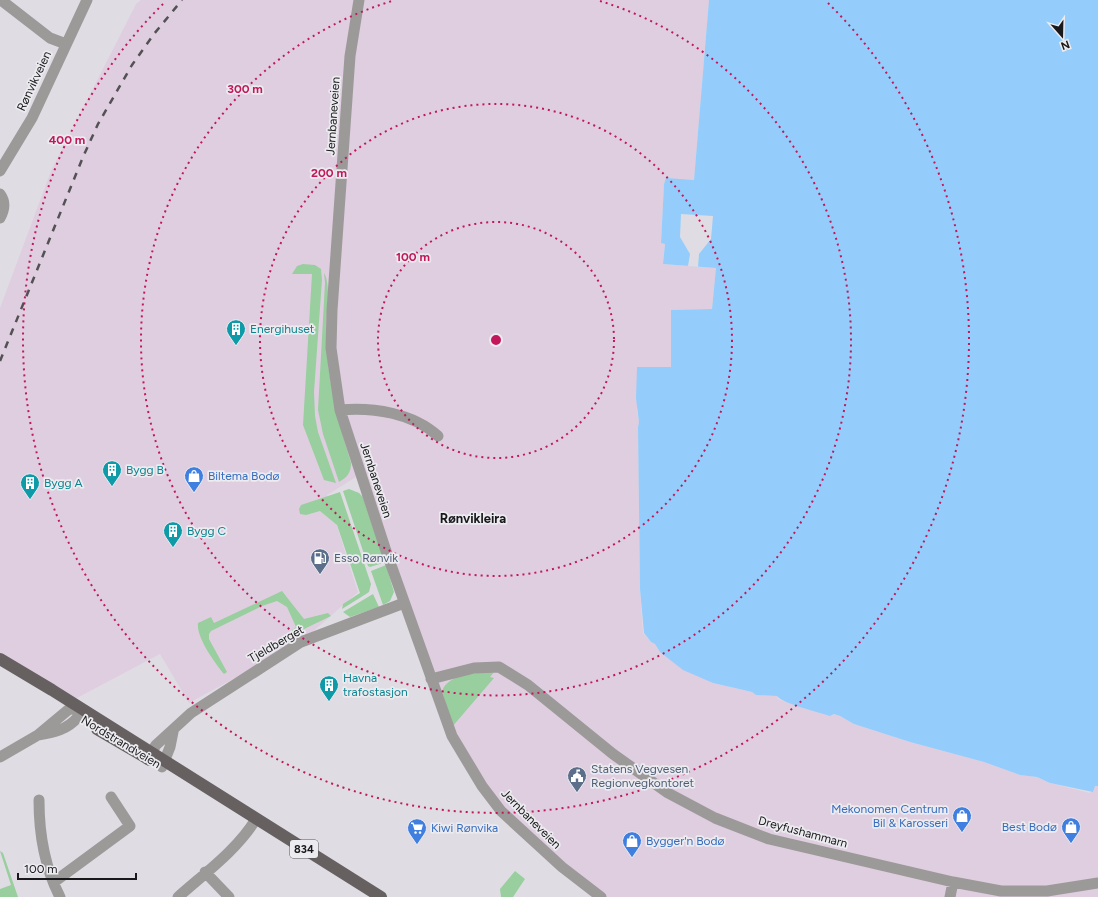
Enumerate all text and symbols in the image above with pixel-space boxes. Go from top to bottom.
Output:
north arrow [1042,16,1082,56]
text: N [1059,37,1071,52]
street label: Rønvikveien [14,49,54,113]
street label: Jernbaneveien [323,76,343,156]
text: 300 m [227,82,263,96]
text: 400 m [49,133,85,147]
text: 200 m [311,166,347,180]
text: 100 m [396,250,430,264]
building icon: Energihuset [225,318,247,346]
place label: Energihuset [250,322,315,336]
centre of rings [489,333,503,347]
street label: Jernbaneveien [357,441,395,520]
building icon: Bygg B [101,459,123,487]
place label: Bygg B [126,463,164,477]
shop icon: Biltema Bodø [183,465,205,493]
place label: Biltema Bodø [208,469,279,483]
building icon: Bygg A [19,472,41,500]
place label: Bygg A [44,476,83,490]
district label: Rønvikleira [440,511,506,526]
building icon: Bygg C [162,520,184,548]
place label: Bygg C [187,524,227,538]
fuel station icon: Esso Rønvik [309,547,331,575]
place label: Esso Rønvik [334,551,398,565]
street label: Tjeldberget [246,622,307,666]
place label: Havna trafostasjon [343,671,408,699]
building icon: Havna trafostasjon [318,674,340,702]
street label: Nordstrandveien [79,713,163,771]
place label: Statens Vegvesen Regionvegkontoret [591,762,695,790]
public building icon: Statens Vegvesen Regionvegkontoret [566,765,588,793]
street label: Jernbaneveien [498,786,564,852]
place label: Mekonomen Centrum Bil & Karosseri [831,802,948,830]
shop icon: Mekonomen Centrum Bil & Karosseri [951,805,973,833]
street label: Dreyfushammarn [757,813,849,851]
shop icon: Best Bodø [1060,816,1082,844]
supermarket icon: Kiwi Rønvika [406,817,428,845]
place label: Best Bodø [1002,820,1057,834]
place label: Kiwi Rønvika [431,821,498,835]
shop icon: Bygger'n Bodø [621,830,643,858]
place label: Bygger'n Bodø [646,834,725,848]
road number: 834 [290,840,318,858]
scale bar [18,855,136,881]
text: 100 m [24,862,58,876]

